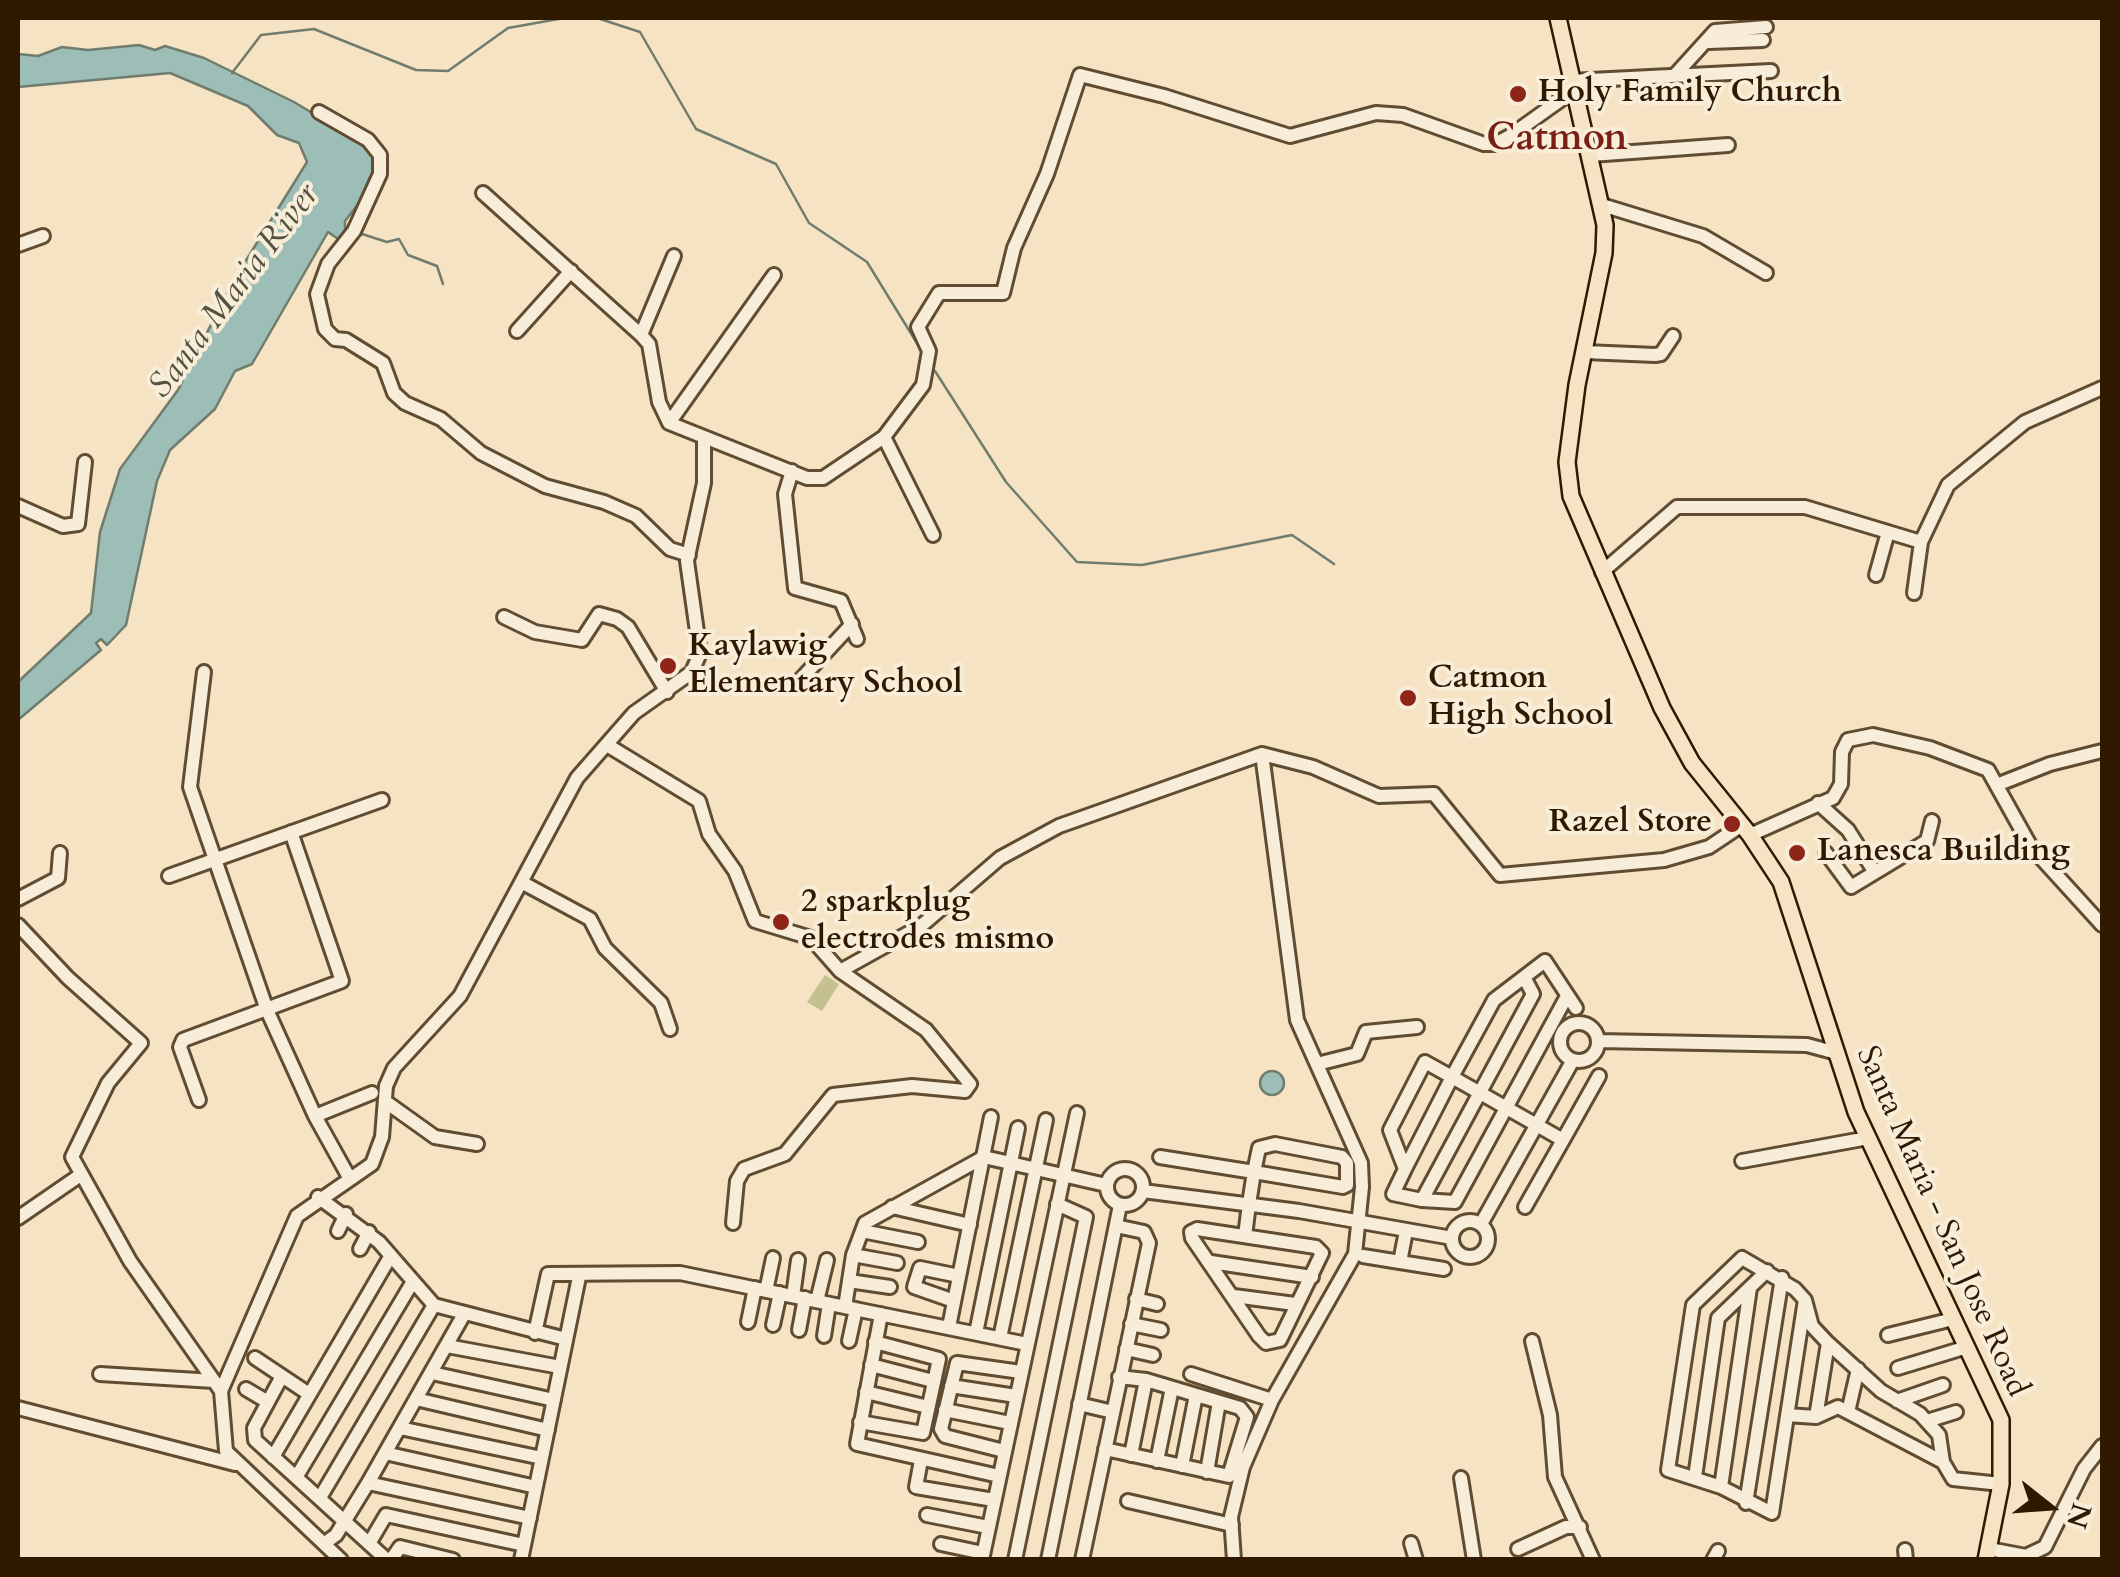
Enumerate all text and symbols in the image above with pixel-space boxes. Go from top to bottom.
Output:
place label: Holy Family Church [1538,75,1842,113]
marker: Holy Family Church [1507,83,1529,105]
district label: Catmon [1486,117,1628,163]
water label: Santa Maria River [141,177,329,407]
place label: Kaylawig Elementary School [688,629,963,704]
marker: Kaylawig Elementary School [657,655,679,677]
place label: Catmon High School [1428,661,1613,736]
marker: Catmon High School [1397,687,1419,709]
place label: Razel Store [1549,805,1712,843]
marker: Razel Store [1721,813,1743,835]
place label: Lanesca Building [1817,834,2070,872]
marker: Lanesca Building [1786,842,1808,864]
place label: 2 sparkplug electrodes mismo [801,885,1054,960]
marker: 2 sparkplug electrodes mismo [770,911,792,933]
street label: Santa Maria - San Jose Road [1846,1041,2036,1403]
north arrow [2000,1457,2100,1557]
text: N [2057,1499,2100,1533]

